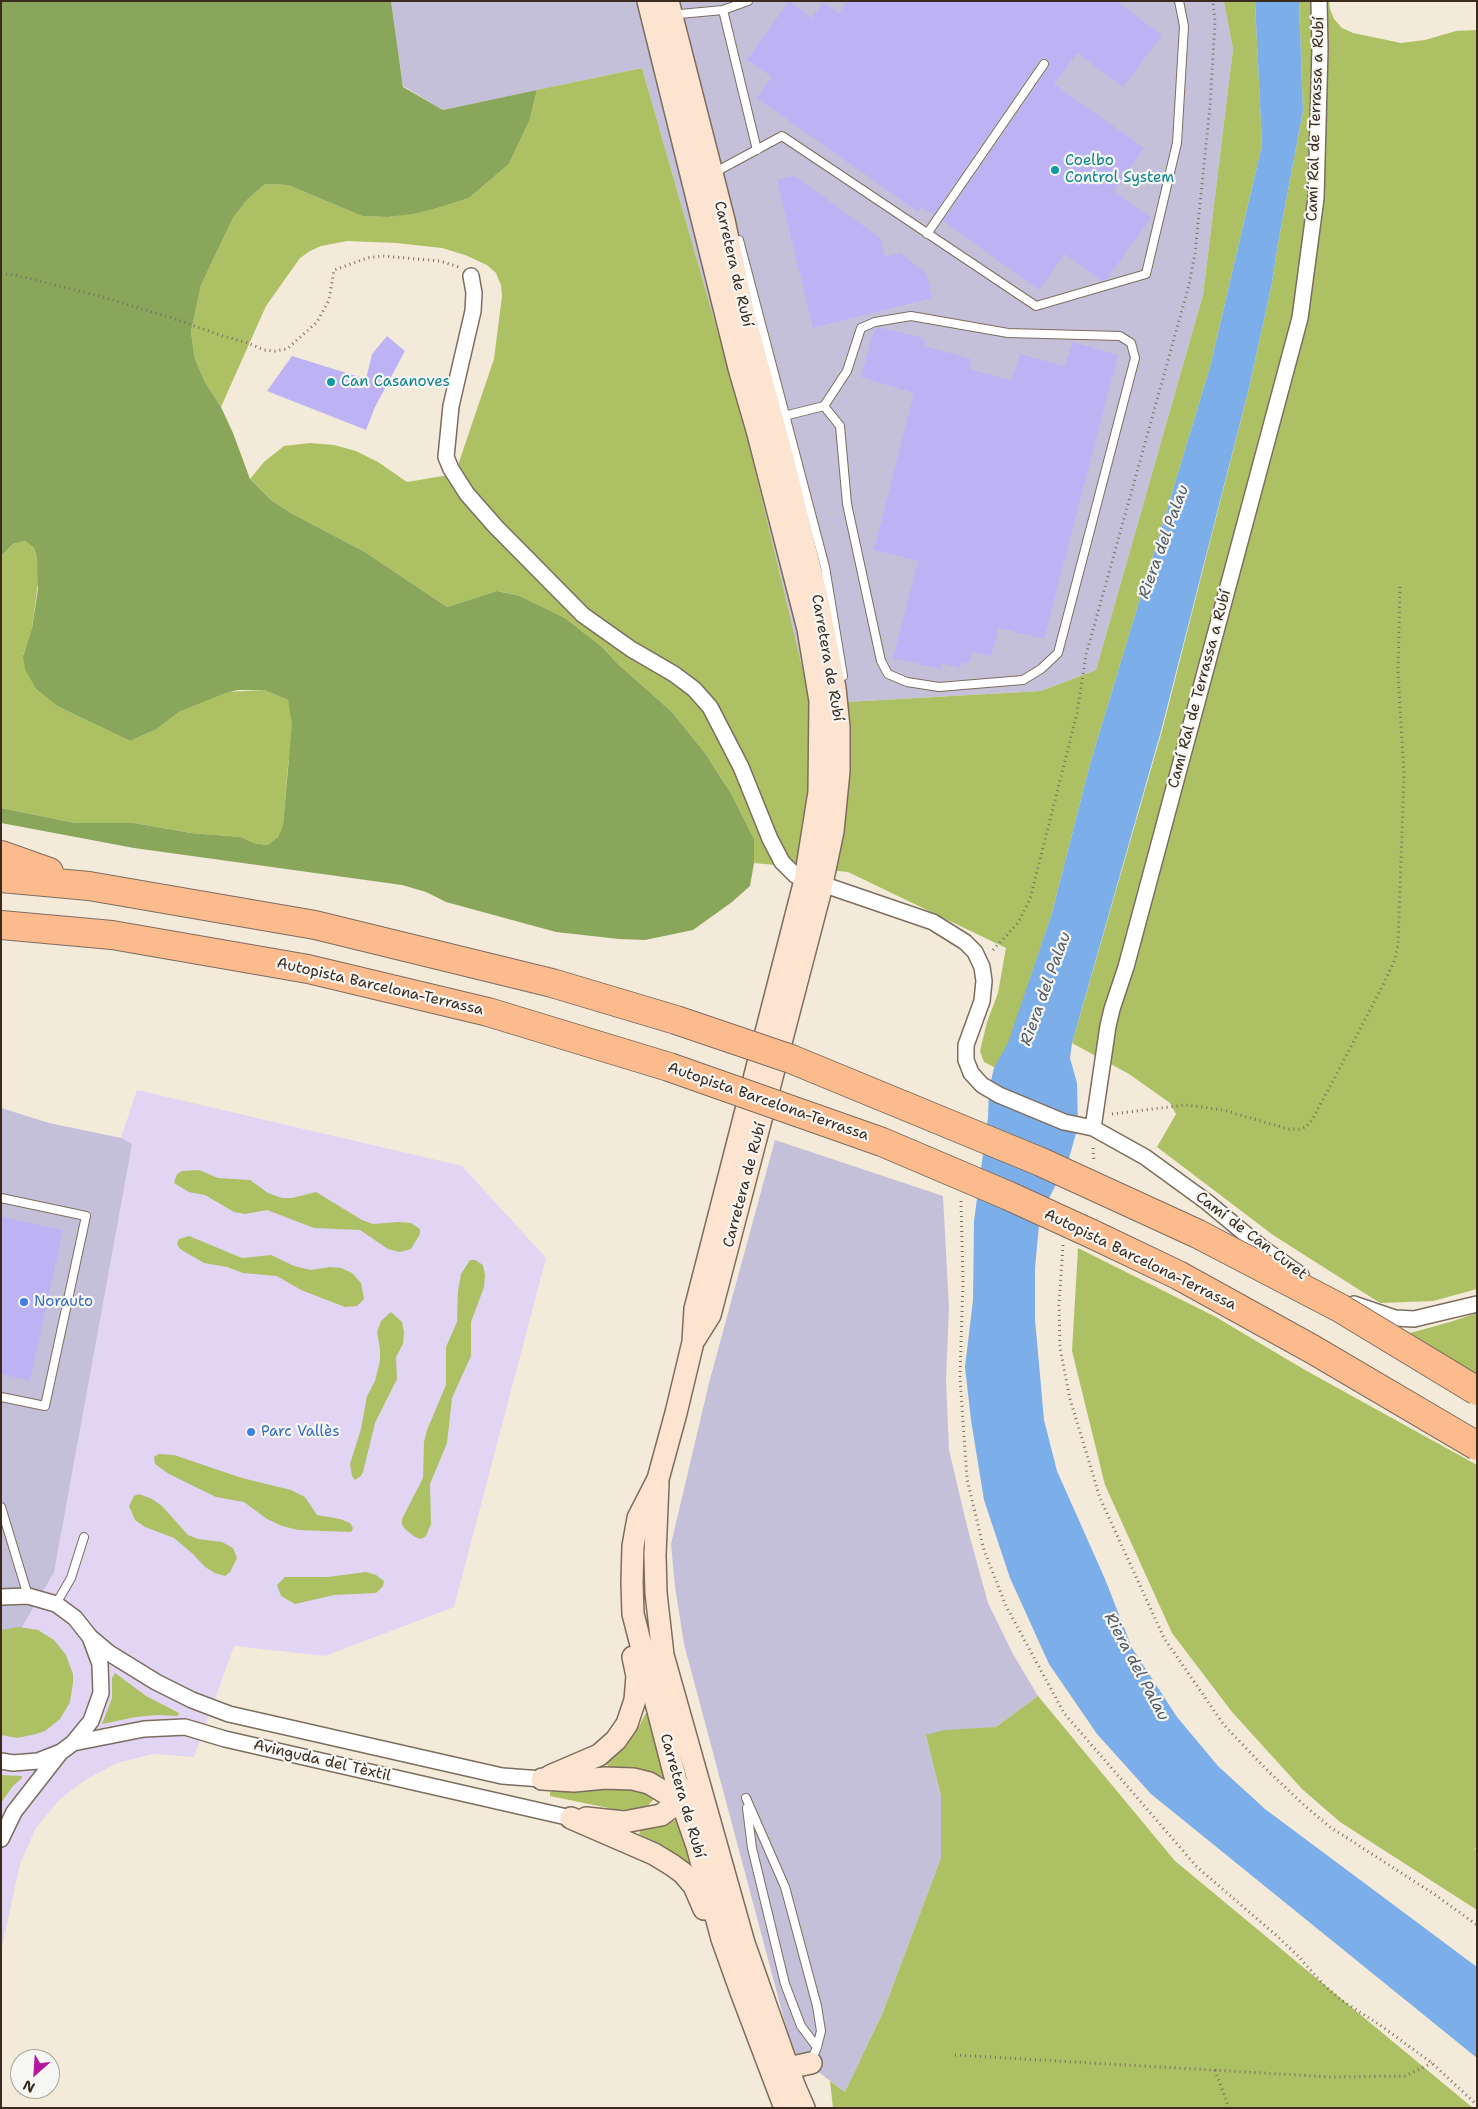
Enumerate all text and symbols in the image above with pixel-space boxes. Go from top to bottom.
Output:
street label: Camí Ral de Terrassa a Rubí [1303,16,1329,222]
place label: Coelbo Control System [1065,152,1174,187]
marker: Coelbo Control System [1049,164,1061,176]
street label: Carretera de Rubí [710,199,756,329]
place label: Can Casanoves [341,373,450,391]
marker: Can Casanoves [325,376,337,388]
water label: Riera del Palau [1135,483,1193,601]
street label: Camí Ral de Terrassa a Rubí [1165,588,1235,790]
street label: Carretera de Rubí [807,593,847,723]
water label: Riera del Palau [1017,930,1075,1048]
street label: Autopista Barcelona-Terrassa [275,954,485,1020]
street label: Autopista Barcelona-Terrassa [665,1059,871,1145]
street label: Carretera de Rubí [720,1121,770,1249]
street label: Camí de Can Curet [1192,1188,1310,1284]
street label: Autopista Barcelona-Terrassa [1041,1206,1239,1314]
place label: Norauto [34,1293,93,1311]
marker: Norauto [18,1296,30,1308]
place label: Parc Vallès [261,1423,340,1441]
marker: Parc Vallès [245,1426,257,1438]
water label: Riera del Palau [1100,1610,1172,1724]
street label: Carretera de Rubí [656,1732,708,1860]
street label: Avinguda del Tèxtil [251,1736,393,1786]
north arrow [10,2049,60,2099]
text: N [20,2076,38,2097]

